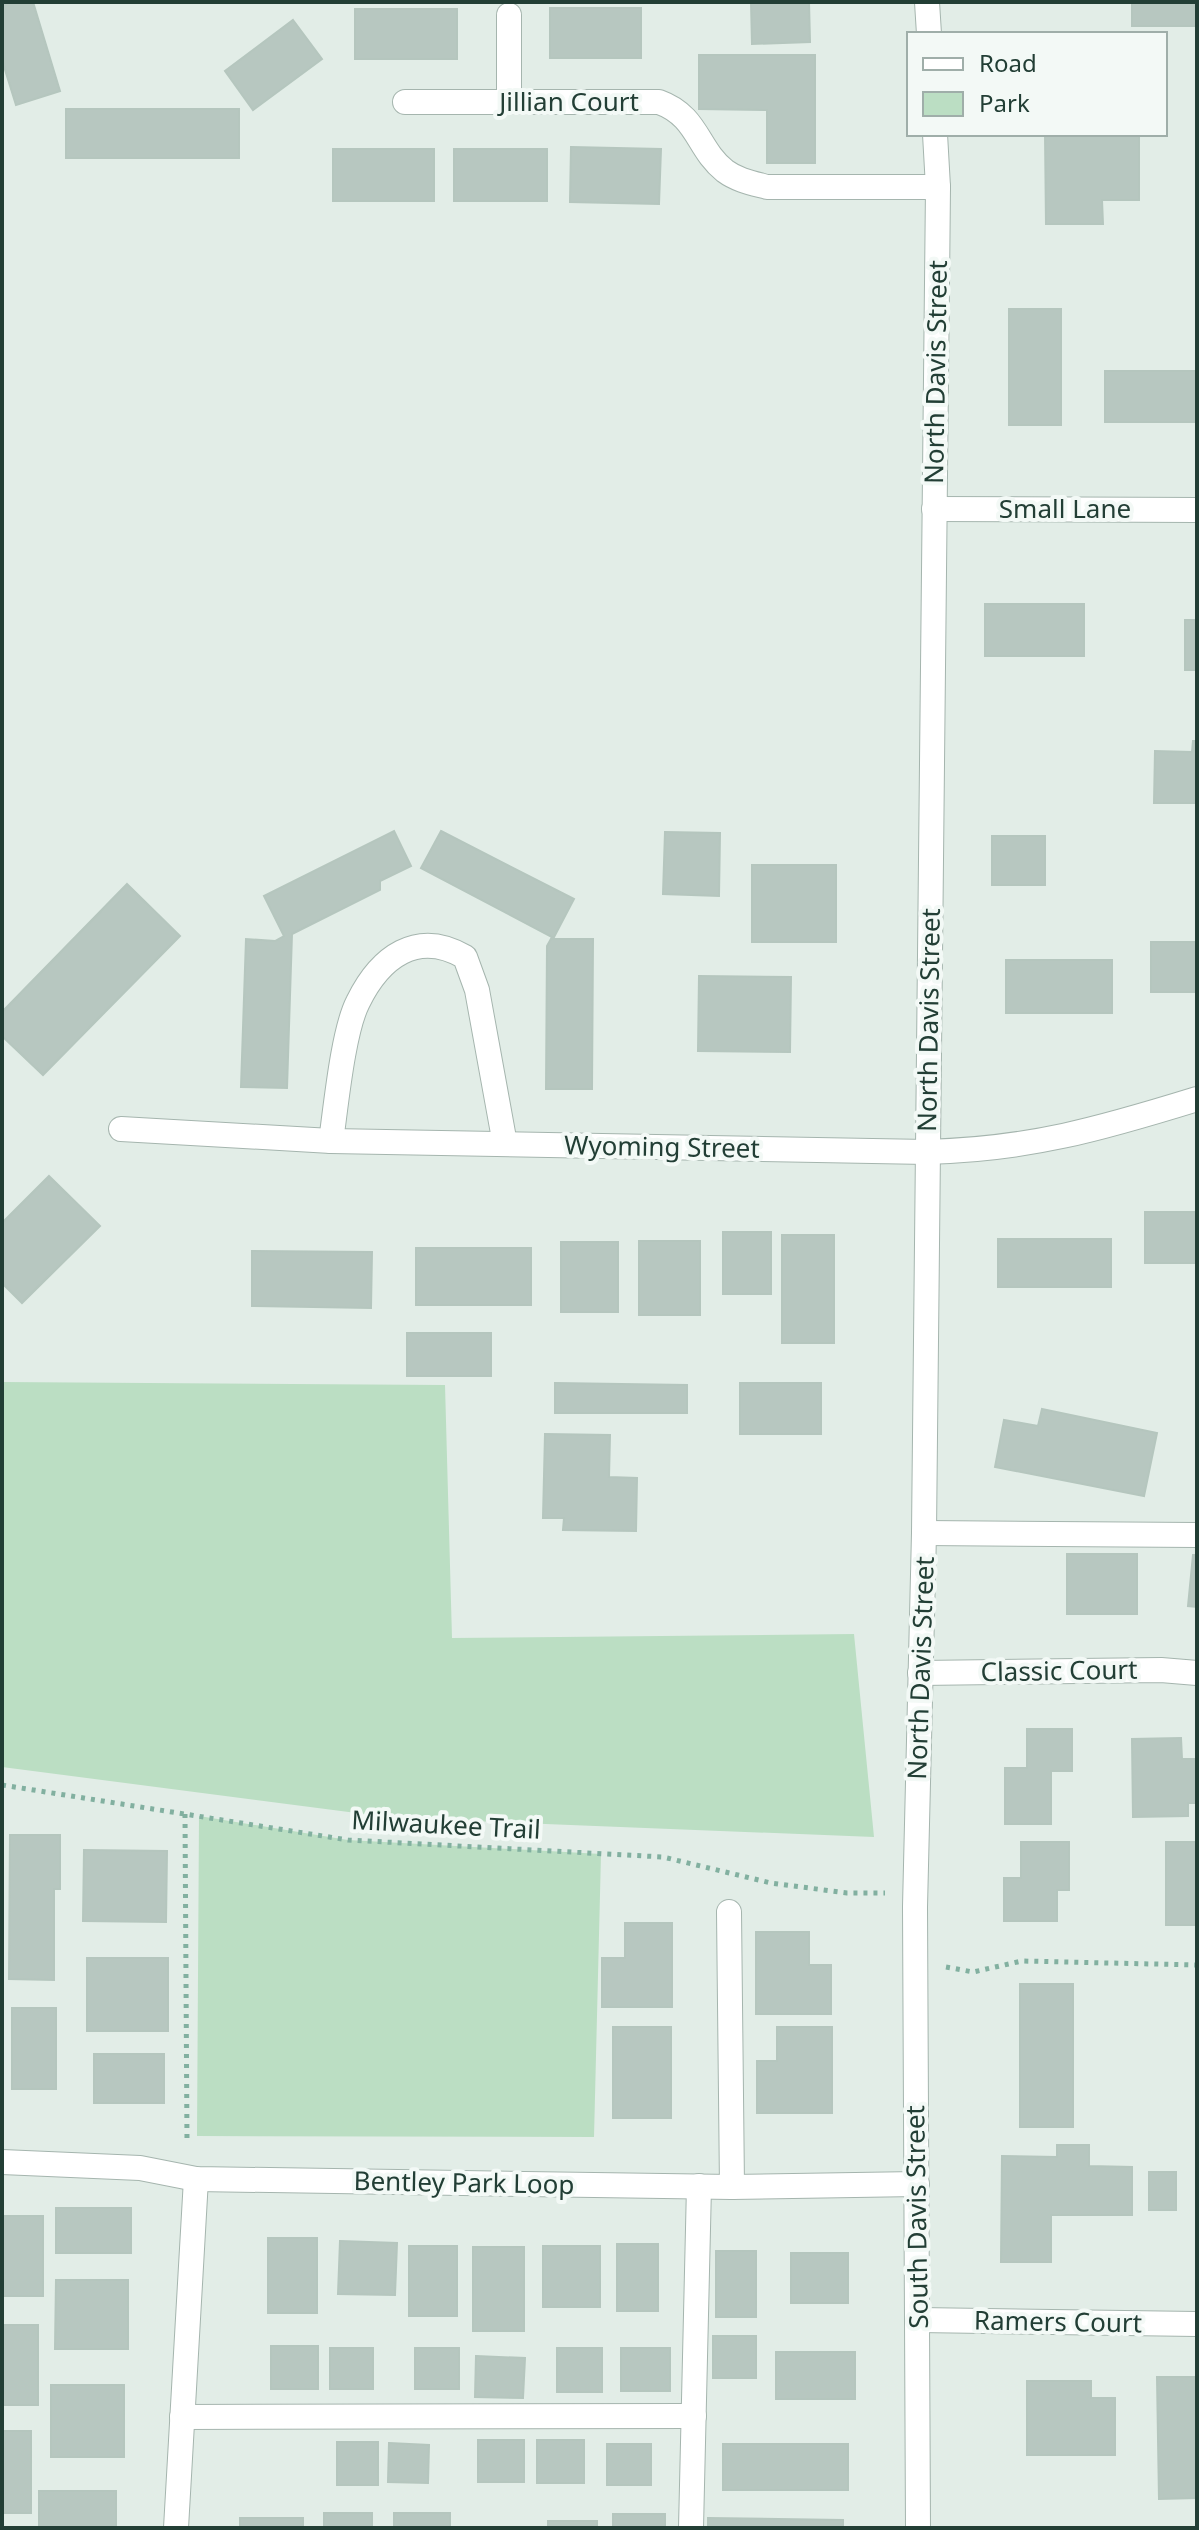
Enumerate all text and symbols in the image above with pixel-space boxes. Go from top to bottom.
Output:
legend [907,32,1167,136]
text: Road [979,46,1037,79]
street label: Jillian Court [496,83,639,119]
text: Park [979,86,1030,119]
street label: North Davis Street [915,260,955,484]
street label: Small Lane [999,490,1131,526]
street label: North Davis Street [908,908,948,1132]
street label: Wyoming Street [564,1126,760,1166]
street label: North Davis Street [898,1556,942,1780]
street label: Classic Court [980,1651,1138,1689]
street label: Milwaukee Trail [351,1801,542,1847]
street label: South Davis Street [896,2105,936,2329]
street label: Bentley Park Loop [353,2162,575,2202]
street label: Ramers Court [974,2302,1142,2340]

